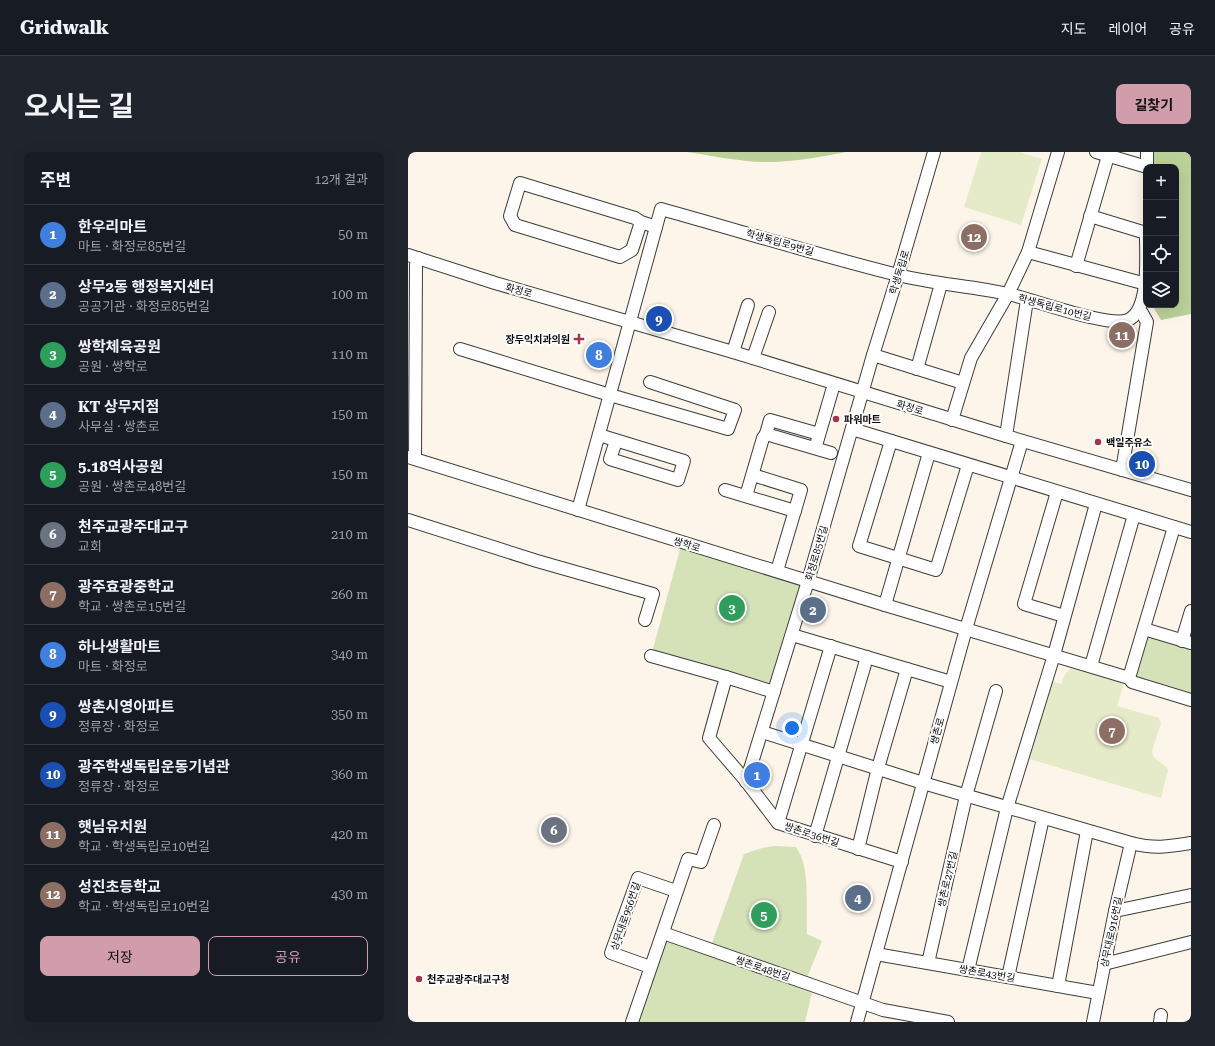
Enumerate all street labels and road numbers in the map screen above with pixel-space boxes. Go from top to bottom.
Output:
street label: 학생독립로9번길 [745,228,815,257]
street label: 학생독립로 [887,249,911,296]
street label: 화정로 [504,281,534,300]
street label: 학생독립로10번길 [1017,292,1093,323]
street label: 화정로 [895,398,925,417]
street label: 화정로85번길 [803,524,830,582]
street label: 쌍학로 [672,535,702,554]
street label: 쌍촌로 [928,716,947,746]
street label: 쌍촌로36번길 [783,820,841,849]
street label: 쌍촌로27번길 [936,850,959,908]
street label: 상무대로956번길 [609,880,642,952]
street label: 상무대로916번길 [1099,896,1124,968]
street label: 쌍촌로48번길 [734,954,792,983]
street label: 쌍촌로43번길 [958,963,1016,984]

